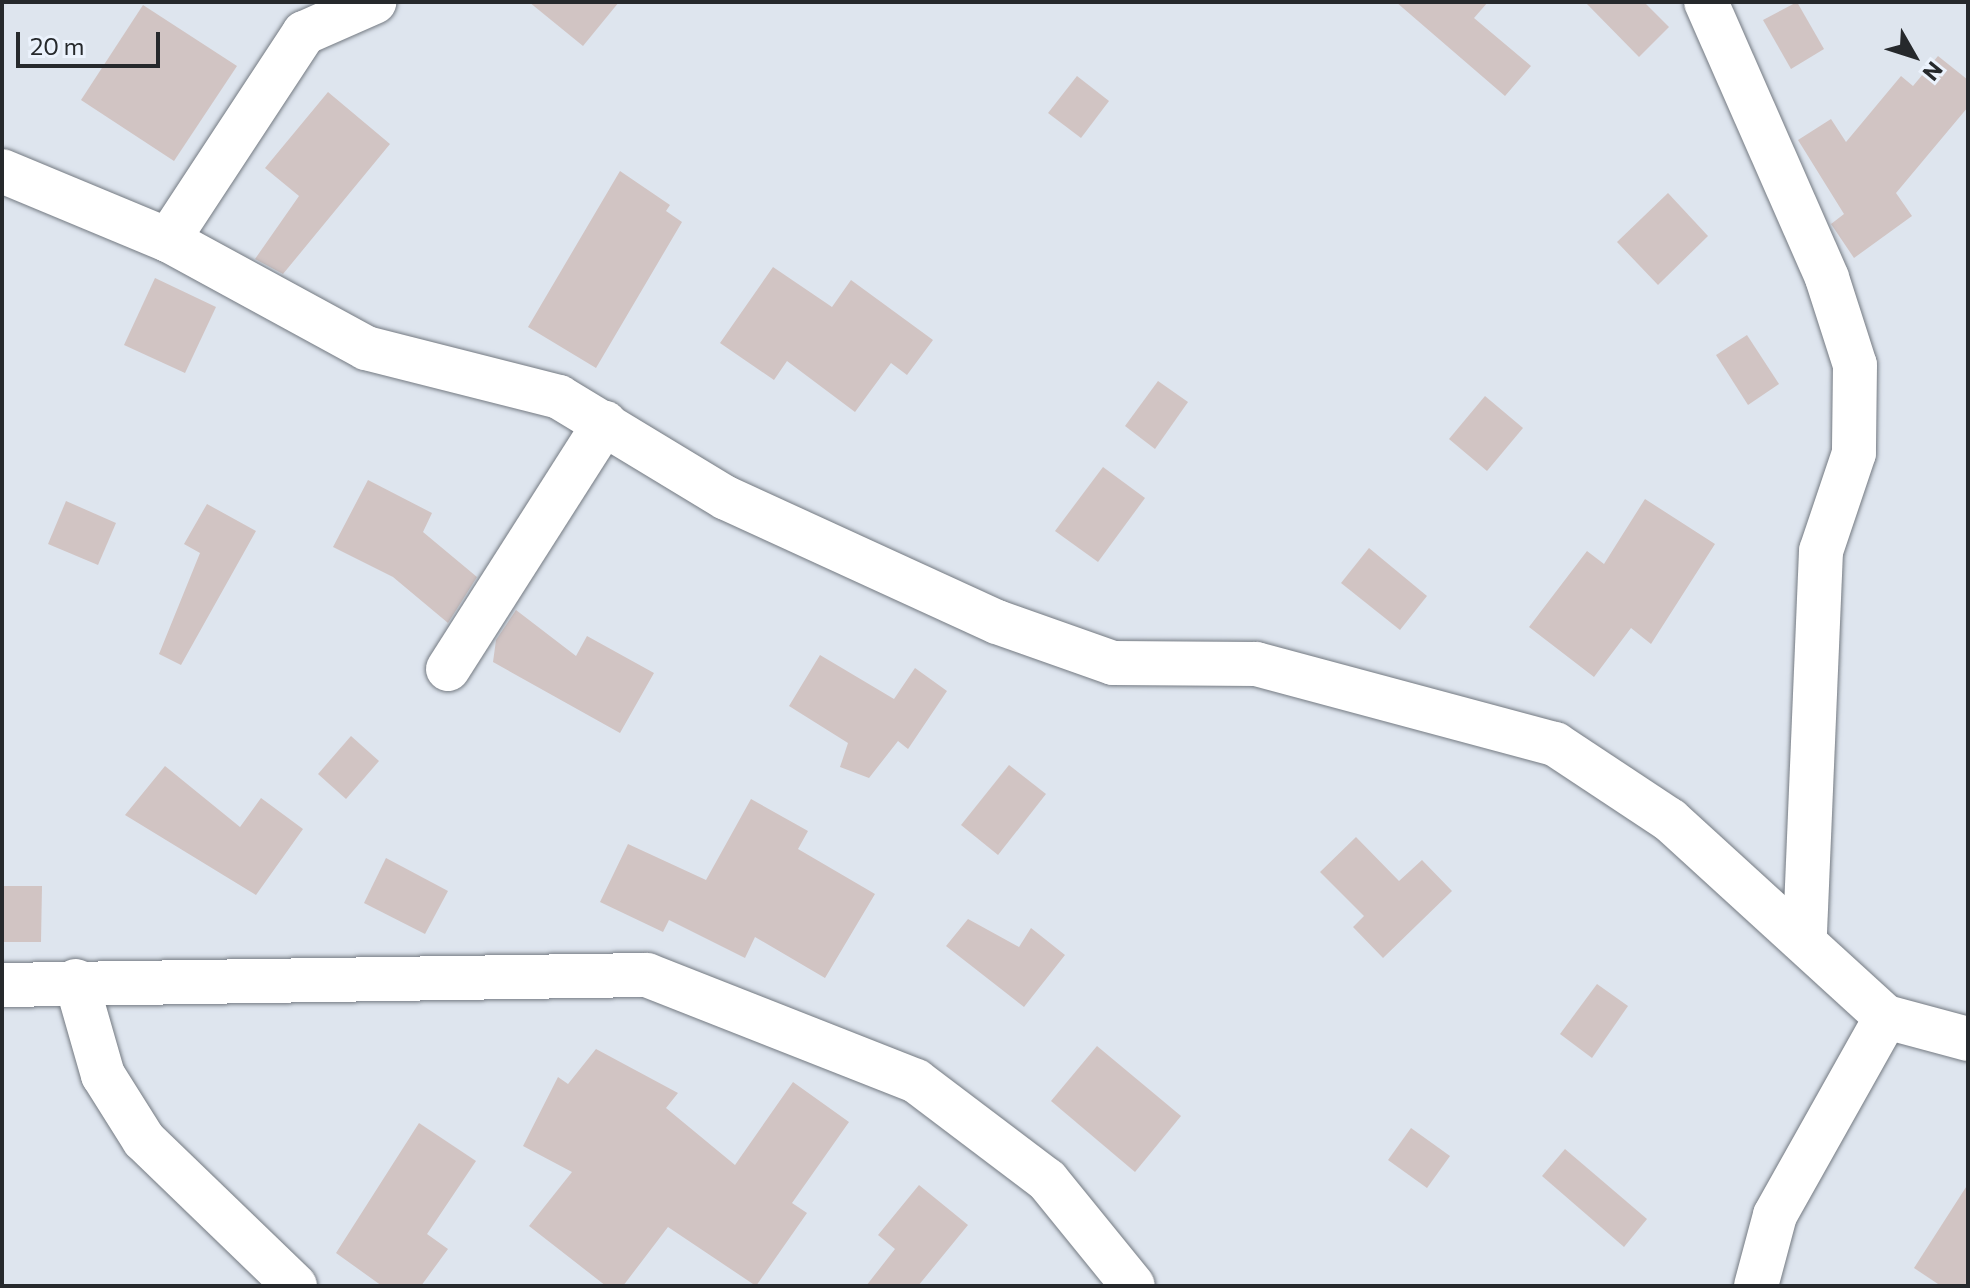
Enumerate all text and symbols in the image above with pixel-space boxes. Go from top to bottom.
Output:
scale bar [20,16,164,66]
north arrow [1874,16,1954,96]
text: 20 m [30,31,84,60]
text: N [1917,57,1949,86]

